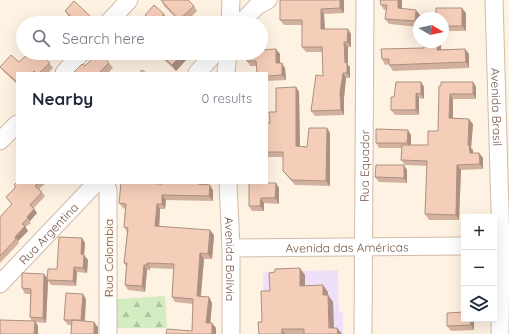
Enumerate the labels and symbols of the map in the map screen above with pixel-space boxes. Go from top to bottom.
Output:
north arrow [413,12,449,48]
street label: Avenida Brasil [488,68,506,146]
street label: Rua Equador [356,129,372,202]
street label: Rua Argentina [15,199,81,267]
street label: Avenida Bolívia [222,216,239,301]
street label: Rua Colombia [101,219,116,297]
street label: Avenida das Américas [285,239,409,255]

